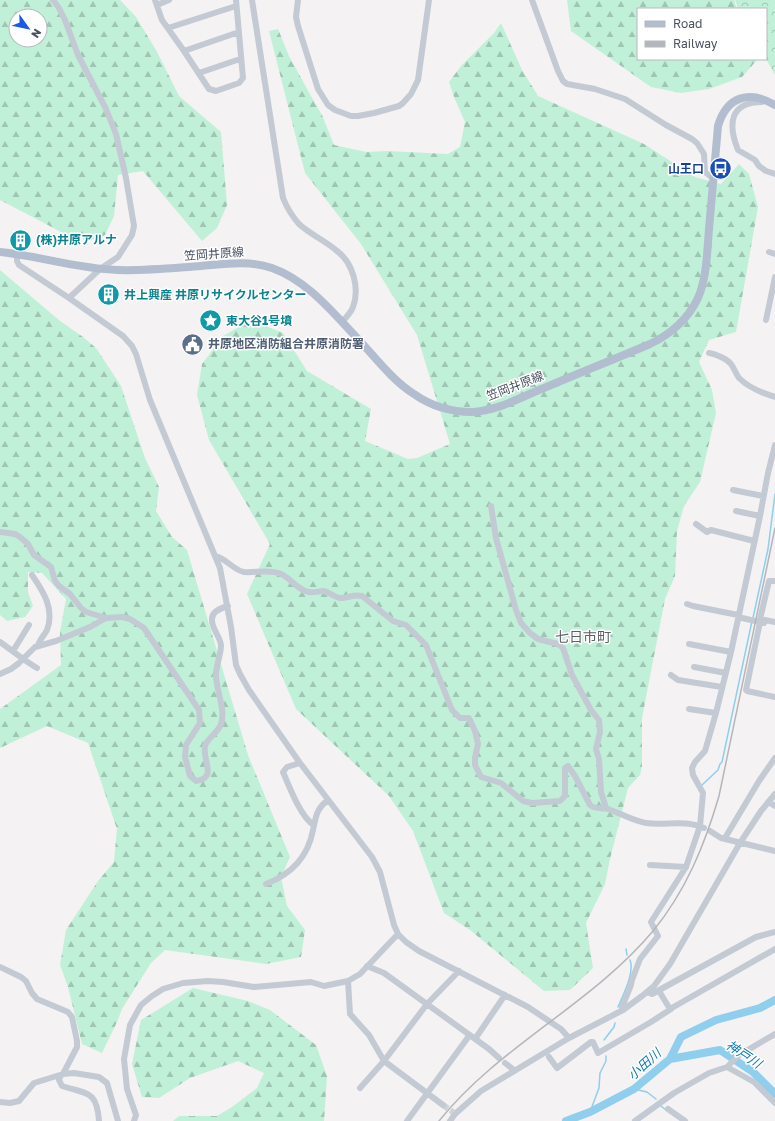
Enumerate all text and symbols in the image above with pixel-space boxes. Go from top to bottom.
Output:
north arrow [8,8,48,48]
legend [637,8,767,60]
text: Road [673,16,702,31]
text: N [29,27,45,41]
text: Railway [673,36,718,51]
bus stop icon: 山王口 [707,156,733,182]
place label: 山王口 [668,161,704,176]
building icon: (株)井原アルナ [8,227,34,253]
place label: (株)井原アルナ [36,232,117,247]
street label: 笠岡井原線 [184,244,244,263]
building icon: 井上興産 井原リサイクルセンター [96,282,122,308]
place label: 井上興産 井原リサイクルセンター [124,287,306,302]
place icon: 東大谷1号墳 [197,308,223,334]
place label: 東大谷1号墳 [226,313,292,328]
public building icon: 井原地区消防組合井原消防署 [180,331,206,357]
place label: 井原地区消防組合井原消防署 [208,336,364,351]
street label: 笠岡井原線 [484,368,546,403]
district label: 七日市町 [555,628,611,645]
water label: 神戸川 [723,1037,766,1072]
water label: 小田川 [624,1044,665,1083]

